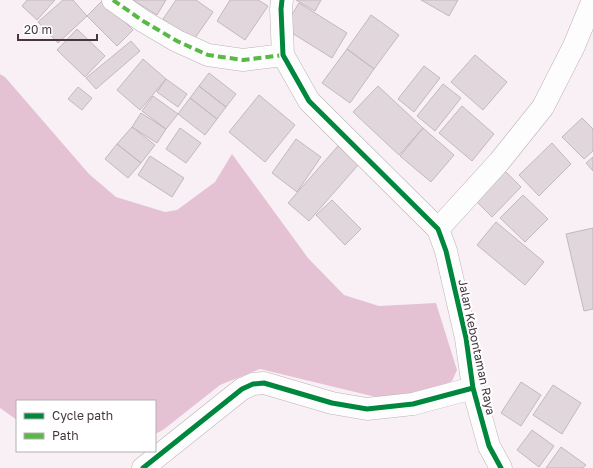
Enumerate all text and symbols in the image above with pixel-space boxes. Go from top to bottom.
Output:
scale bar [18,16,97,42]
text: 20 m [24,22,52,37]
street label: Jalan Kebontaman Raya [455,278,499,416]
legend [16,400,156,452]
text: Cycle path [52,408,113,423]
text: Path [52,428,79,443]

